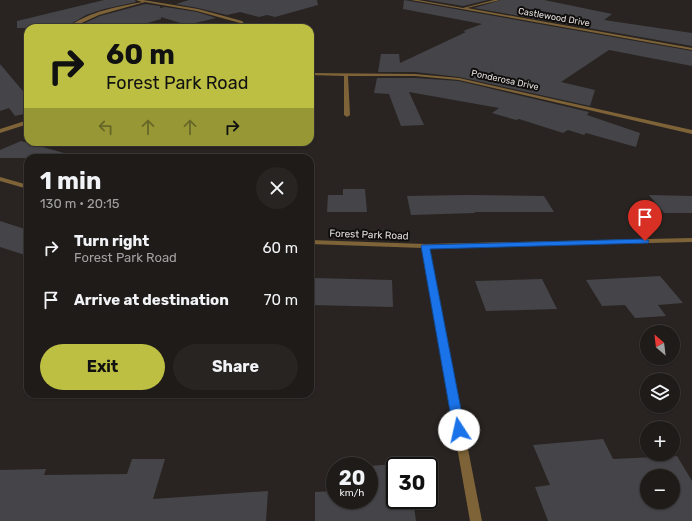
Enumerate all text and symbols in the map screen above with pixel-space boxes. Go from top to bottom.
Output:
street label: Castlewood Drive [517,6,591,28]
text: 60 m [106,38,175,71]
icon: right [40,40,92,92]
street label: Ponderosa Drive [470,68,540,92]
text: Forest Park Road [106,72,248,94]
icon: left [95,116,117,138]
icon: ahead [137,116,159,138]
icon: ahead [179,116,201,138]
icon: right [221,116,243,138]
text: 1 min [40,167,101,195]
button: close [256,167,298,209]
text: 130 m · 20:15 [40,196,120,211]
pin [628,200,662,241]
icon: arrive [634,206,656,228]
street label: Forest Park Road [329,228,409,242]
text: Turn right [74,232,149,250]
icon: right [40,237,62,259]
text: 60 m [262,239,298,257]
text: Forest Park Road [74,250,177,265]
icon: arrive [40,289,62,311]
text: Arrive at destination [74,291,229,309]
text: 70 m [264,291,298,309]
north arrow [640,325,680,365]
map controls [640,325,680,509]
button: Exit [40,344,165,390]
button: Share [173,344,298,390]
button: layers [640,373,680,413]
position arrow [438,409,480,451]
button: + [640,421,680,461]
speed limit sign: 30 [386,457,438,509]
text: 20 [339,466,365,490]
button: − [640,469,680,509]
text: km/h [340,487,364,499]

